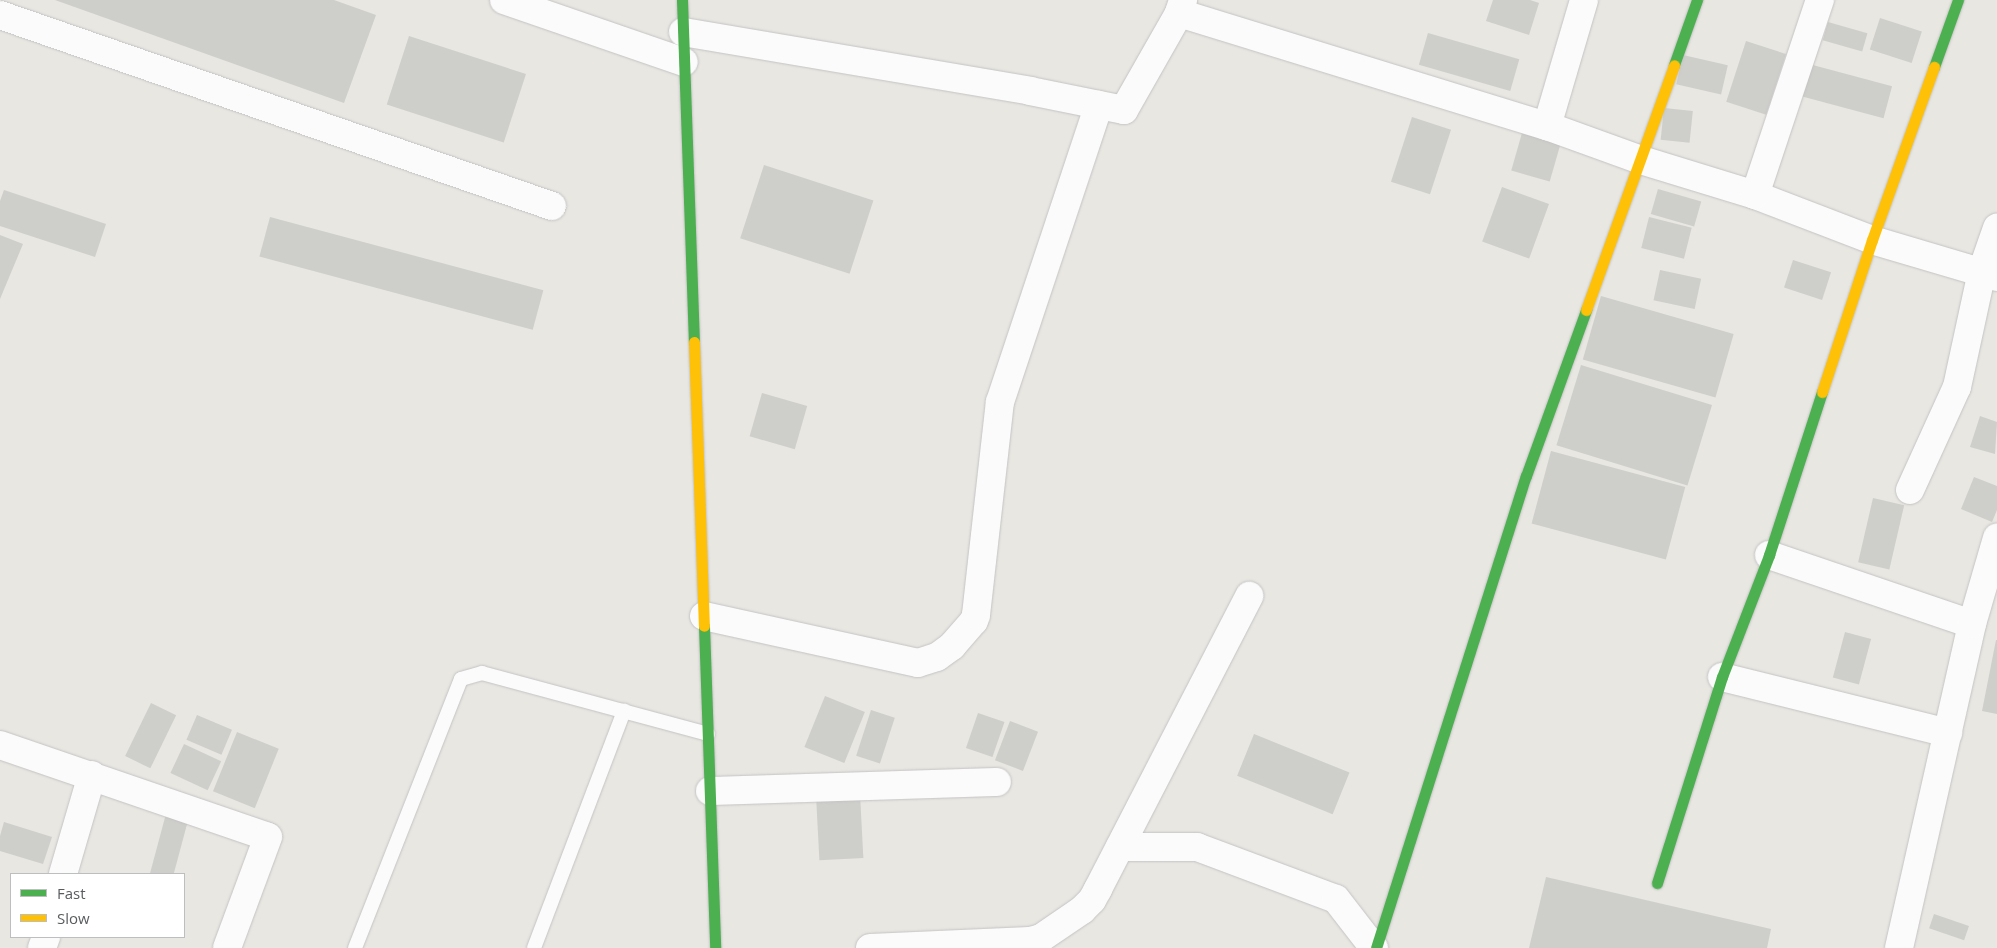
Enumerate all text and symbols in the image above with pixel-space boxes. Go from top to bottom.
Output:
legend [10,873,185,938]
text: Fast [57,883,86,903]
text: Slow [57,908,90,928]

